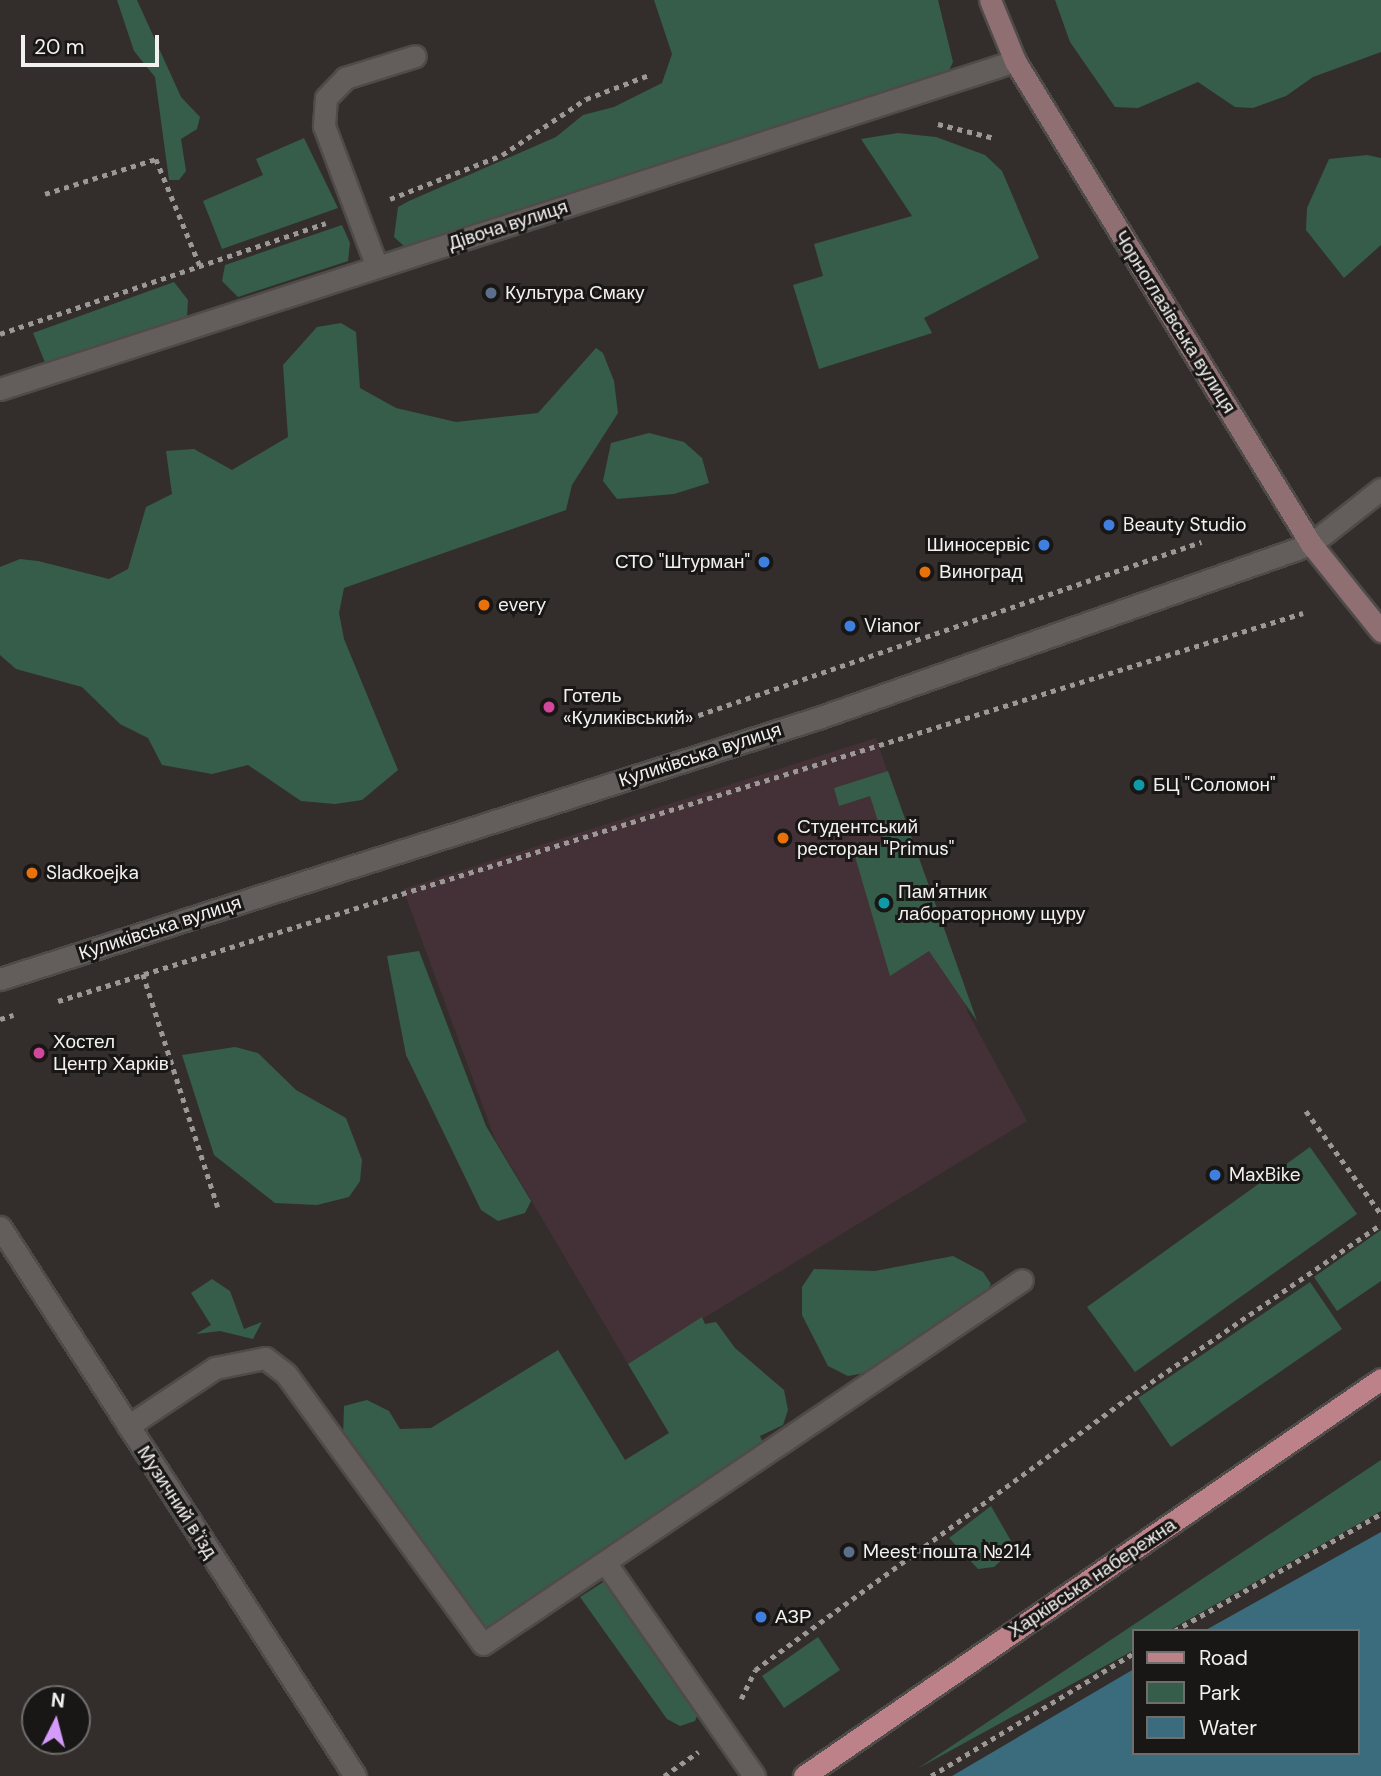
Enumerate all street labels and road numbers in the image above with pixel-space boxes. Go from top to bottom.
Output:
street label: Дівоча вулиця [445,195,571,255]
street label: Чорноглазівська вулиця [1109,226,1241,418]
street label: Куликівська вулиця [616,718,784,792]
street label: Куликівська вулиця [76,891,244,965]
street label: Музичний в'їзд [132,1442,222,1562]
street label: Харківська набережна [1004,1513,1180,1643]

